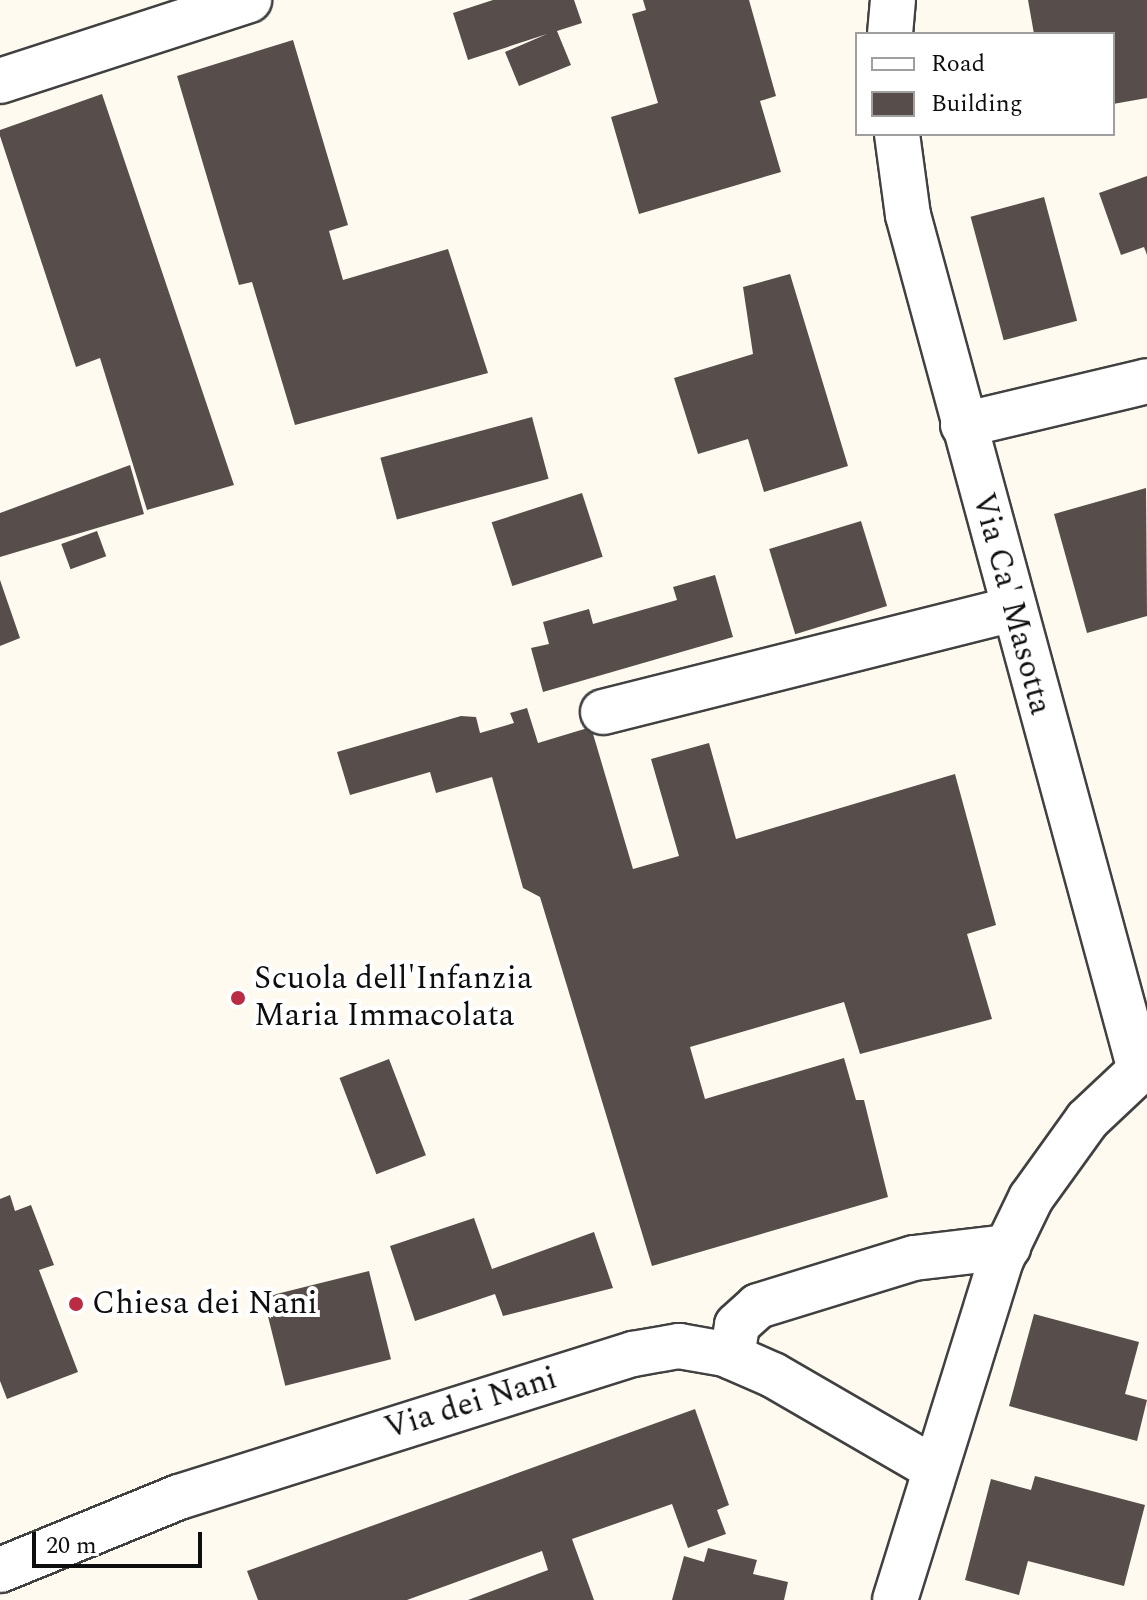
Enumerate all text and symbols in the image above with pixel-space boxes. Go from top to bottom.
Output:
legend [855,32,1115,136]
text: Road [931,46,985,82]
text: Building [931,86,1023,122]
street label: Via Ca' Masotta [963,489,1059,719]
place label: Scuola dell'Infanzia Maria Immacolata [254,961,533,1036]
marker: Scuola dell'Infanzia Maria Immacolata [229,989,247,1007]
place label: Chiesa dei Nani [92,1285,317,1323]
marker: Chiesa dei Nani [67,1295,85,1313]
street label: Via dei Nani [380,1360,562,1448]
scale bar [36,1516,206,1566]
text: 20 m [46,1528,97,1564]

